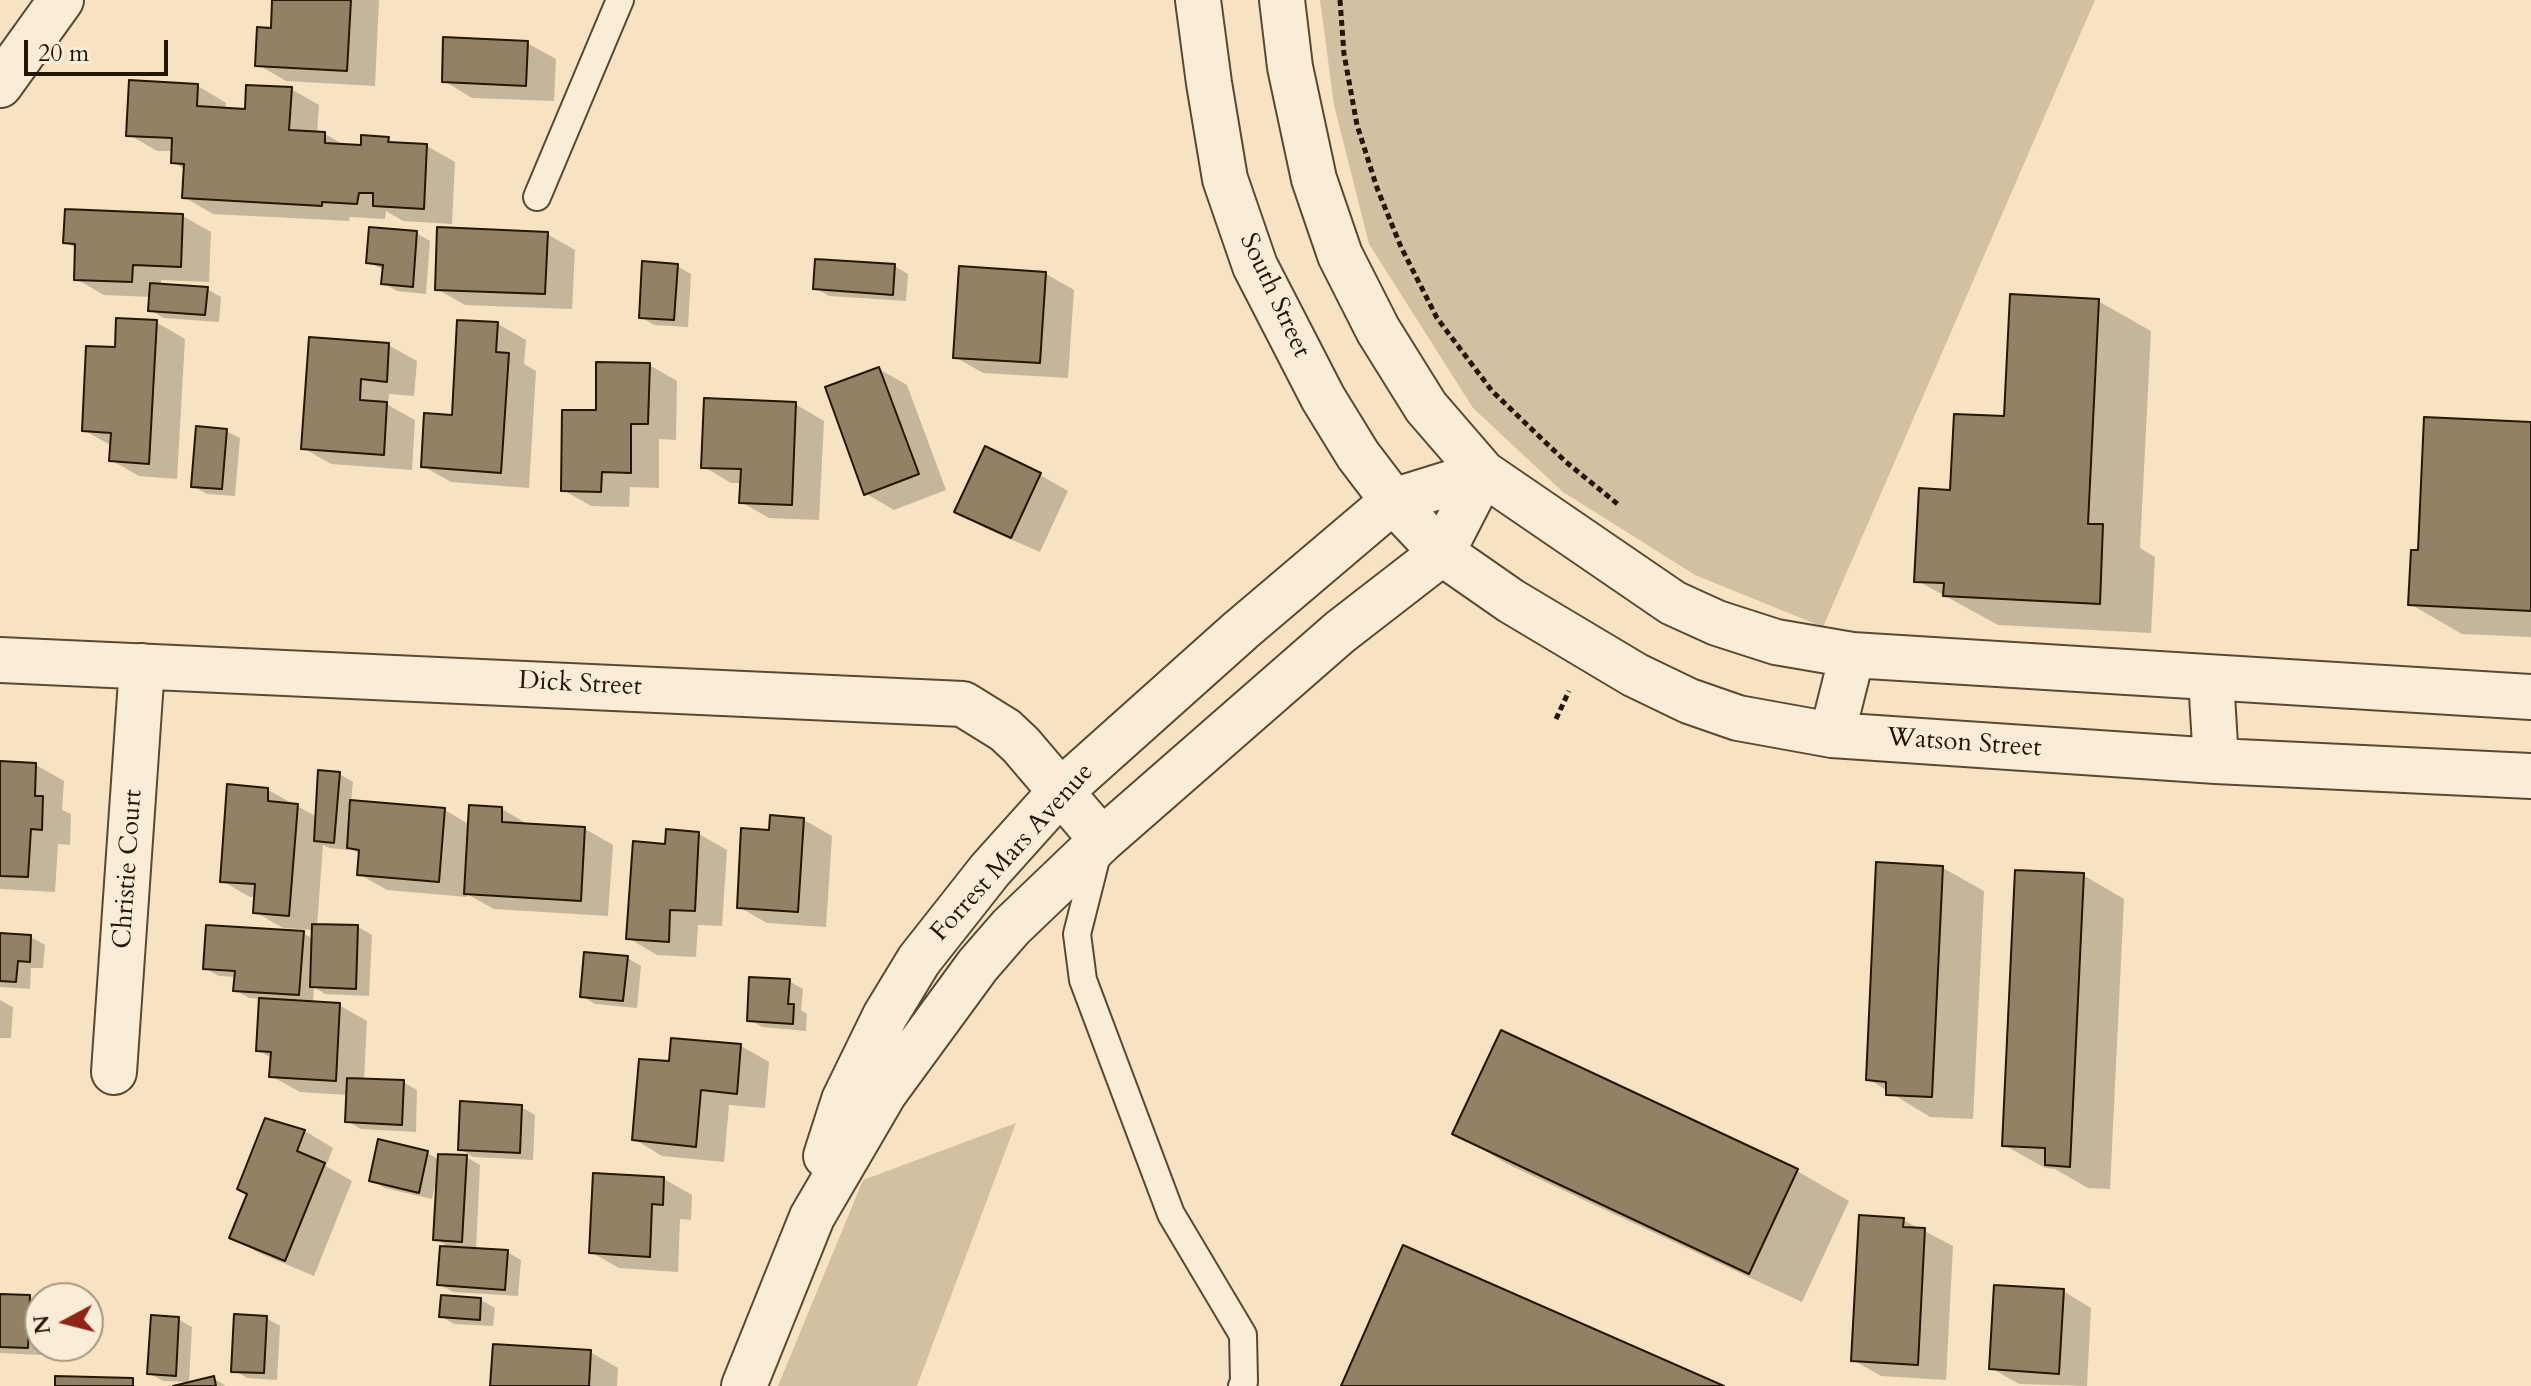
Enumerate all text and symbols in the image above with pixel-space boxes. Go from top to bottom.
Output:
scale bar [28,24,172,74]
text: 20 m [38,37,89,70]
street label: South Street [1232,229,1316,363]
street label: Dick Street [517,666,643,704]
street label: Watson Street [1885,723,2043,765]
street label: Forrest Mars Avenue [925,758,1101,948]
street label: Christie Court [108,788,150,950]
north arrow [24,1282,104,1362]
text: N [26,1313,58,1336]

